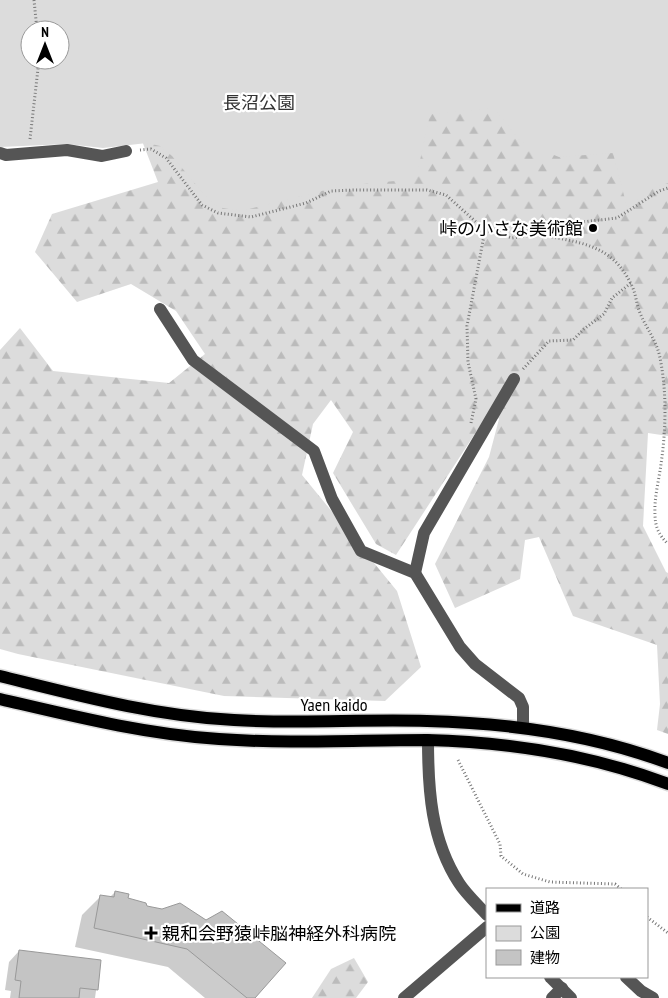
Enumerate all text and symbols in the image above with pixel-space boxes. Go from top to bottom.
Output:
north arrow [20,20,70,70]
text: N [41,23,49,41]
park label: 長沼公園 [223,91,295,114]
place label: 峠の小さな美術館 [439,217,583,240]
marker: 峠の小さな美術館 [587,222,599,234]
street label: Yaen kaido [300,693,368,716]
legend [486,888,648,978]
text: 道路 [530,898,560,917]
place label: 親和会野猿峠脳神経外科病院 [162,922,396,945]
text: 公園 [530,923,560,942]
marker: 親和会野猿峠脳神経外科病院 [144,926,158,940]
text: 建物 [530,948,560,967]

